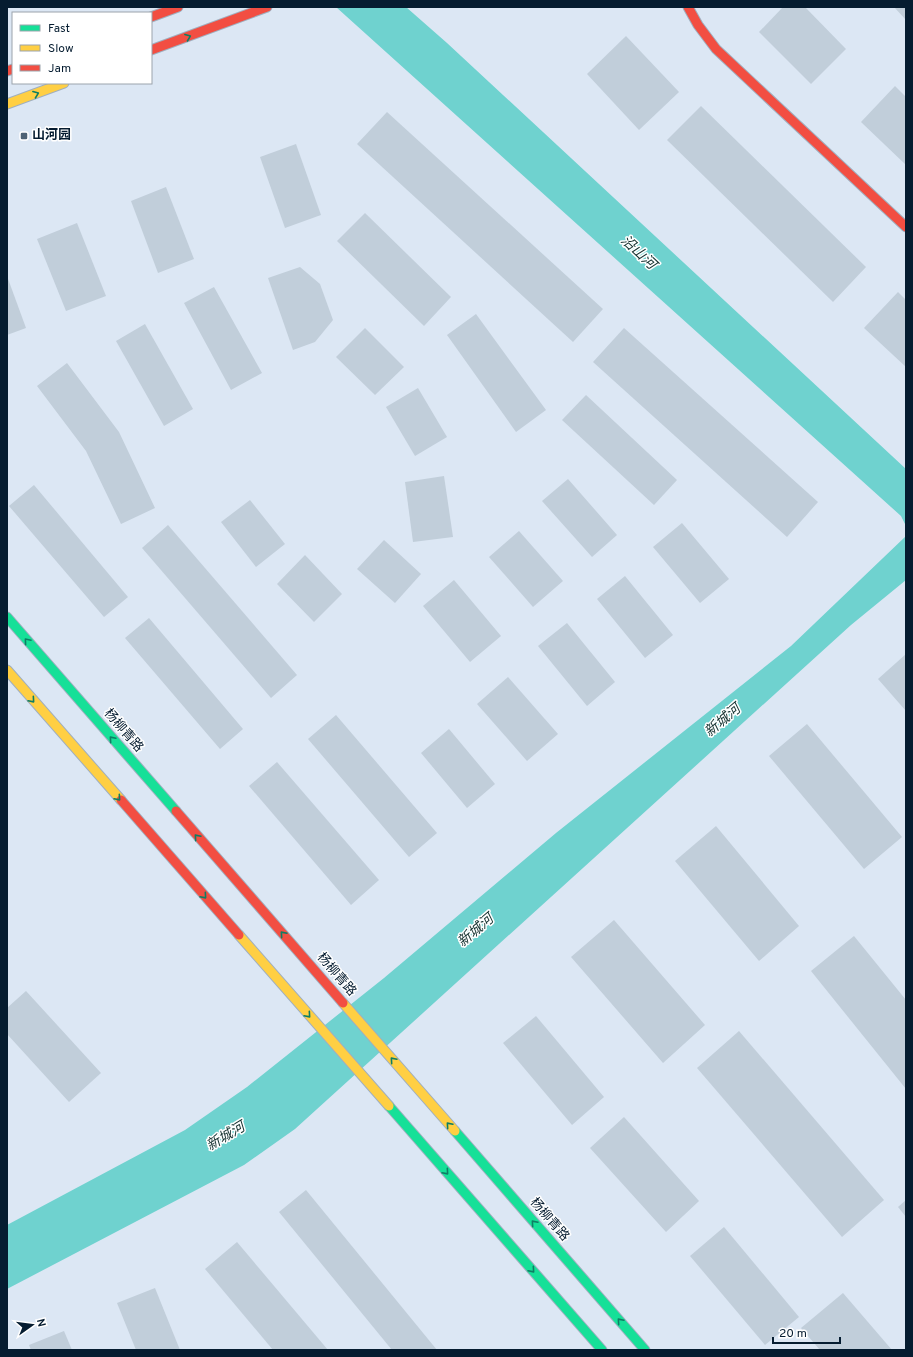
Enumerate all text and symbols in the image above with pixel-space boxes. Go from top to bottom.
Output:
legend [12,12,152,84]
text: Fast [48,21,70,37]
one-way arrow [184,33,191,41]
text: Slow [48,41,74,57]
text: Jam [48,61,71,77]
one-way arrow [32,90,39,98]
place label: 山河园 [32,127,71,144]
marker: 山河园 [19,131,29,141]
water label: 沿山河 [617,232,661,276]
one-way arrow [24,638,31,645]
one-way arrow [28,695,35,703]
water label: 新城河 [701,699,747,741]
street label: 杨柳青路 [100,706,146,756]
one-way arrow [109,736,116,743]
one-way arrow [113,793,121,801]
one-way arrow [195,834,202,841]
one-way arrow [199,891,206,898]
water label: 新城河 [454,909,500,951]
one-way arrow [280,932,287,939]
street label: 杨柳青路 [313,950,359,1000]
one-way arrow [304,1010,311,1018]
one-way arrow [390,1058,397,1065]
water label: 新城河 [204,1117,251,1155]
one-way arrow [446,1122,453,1130]
one-way arrow [441,1168,448,1175]
street label: 杨柳青路 [526,1195,572,1245]
one-way arrow [532,1220,539,1227]
one-way arrow [527,1265,534,1273]
north arrow [12,1305,52,1345]
text: N [33,1317,48,1328]
one-way arrow [617,1318,624,1325]
scale bar [773,1319,840,1345]
text: 20 m [779,1326,807,1342]

